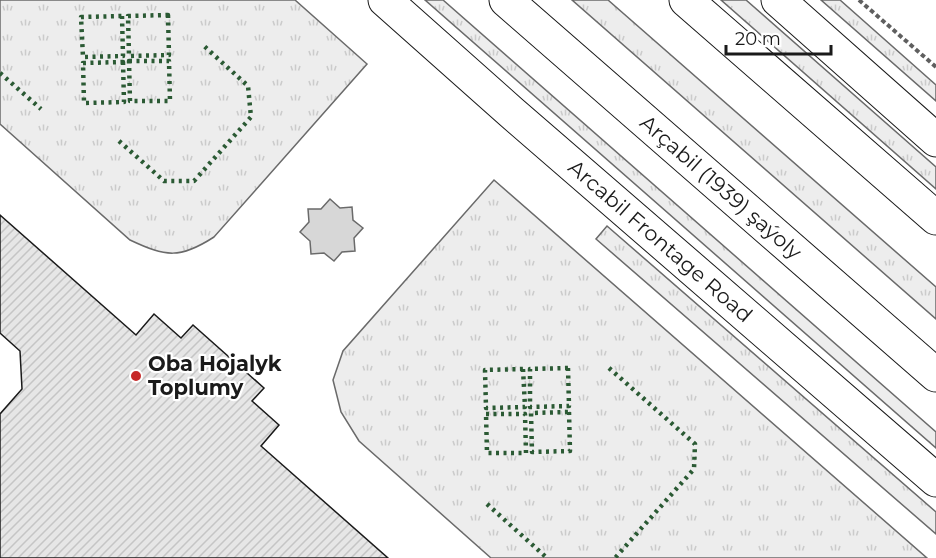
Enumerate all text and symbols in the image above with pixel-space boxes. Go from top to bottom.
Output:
scale bar [726,18,831,56]
text: 20 m [735,28,781,50]
street label: Arçabil (1939) şaýoly [635,110,808,265]
street label: Arcabil Frontage Road [563,154,758,327]
place label: Oba Hojalyk Toplumy [148,351,282,400]
marker: Oba Hojalyk Toplumy [129,369,143,383]

